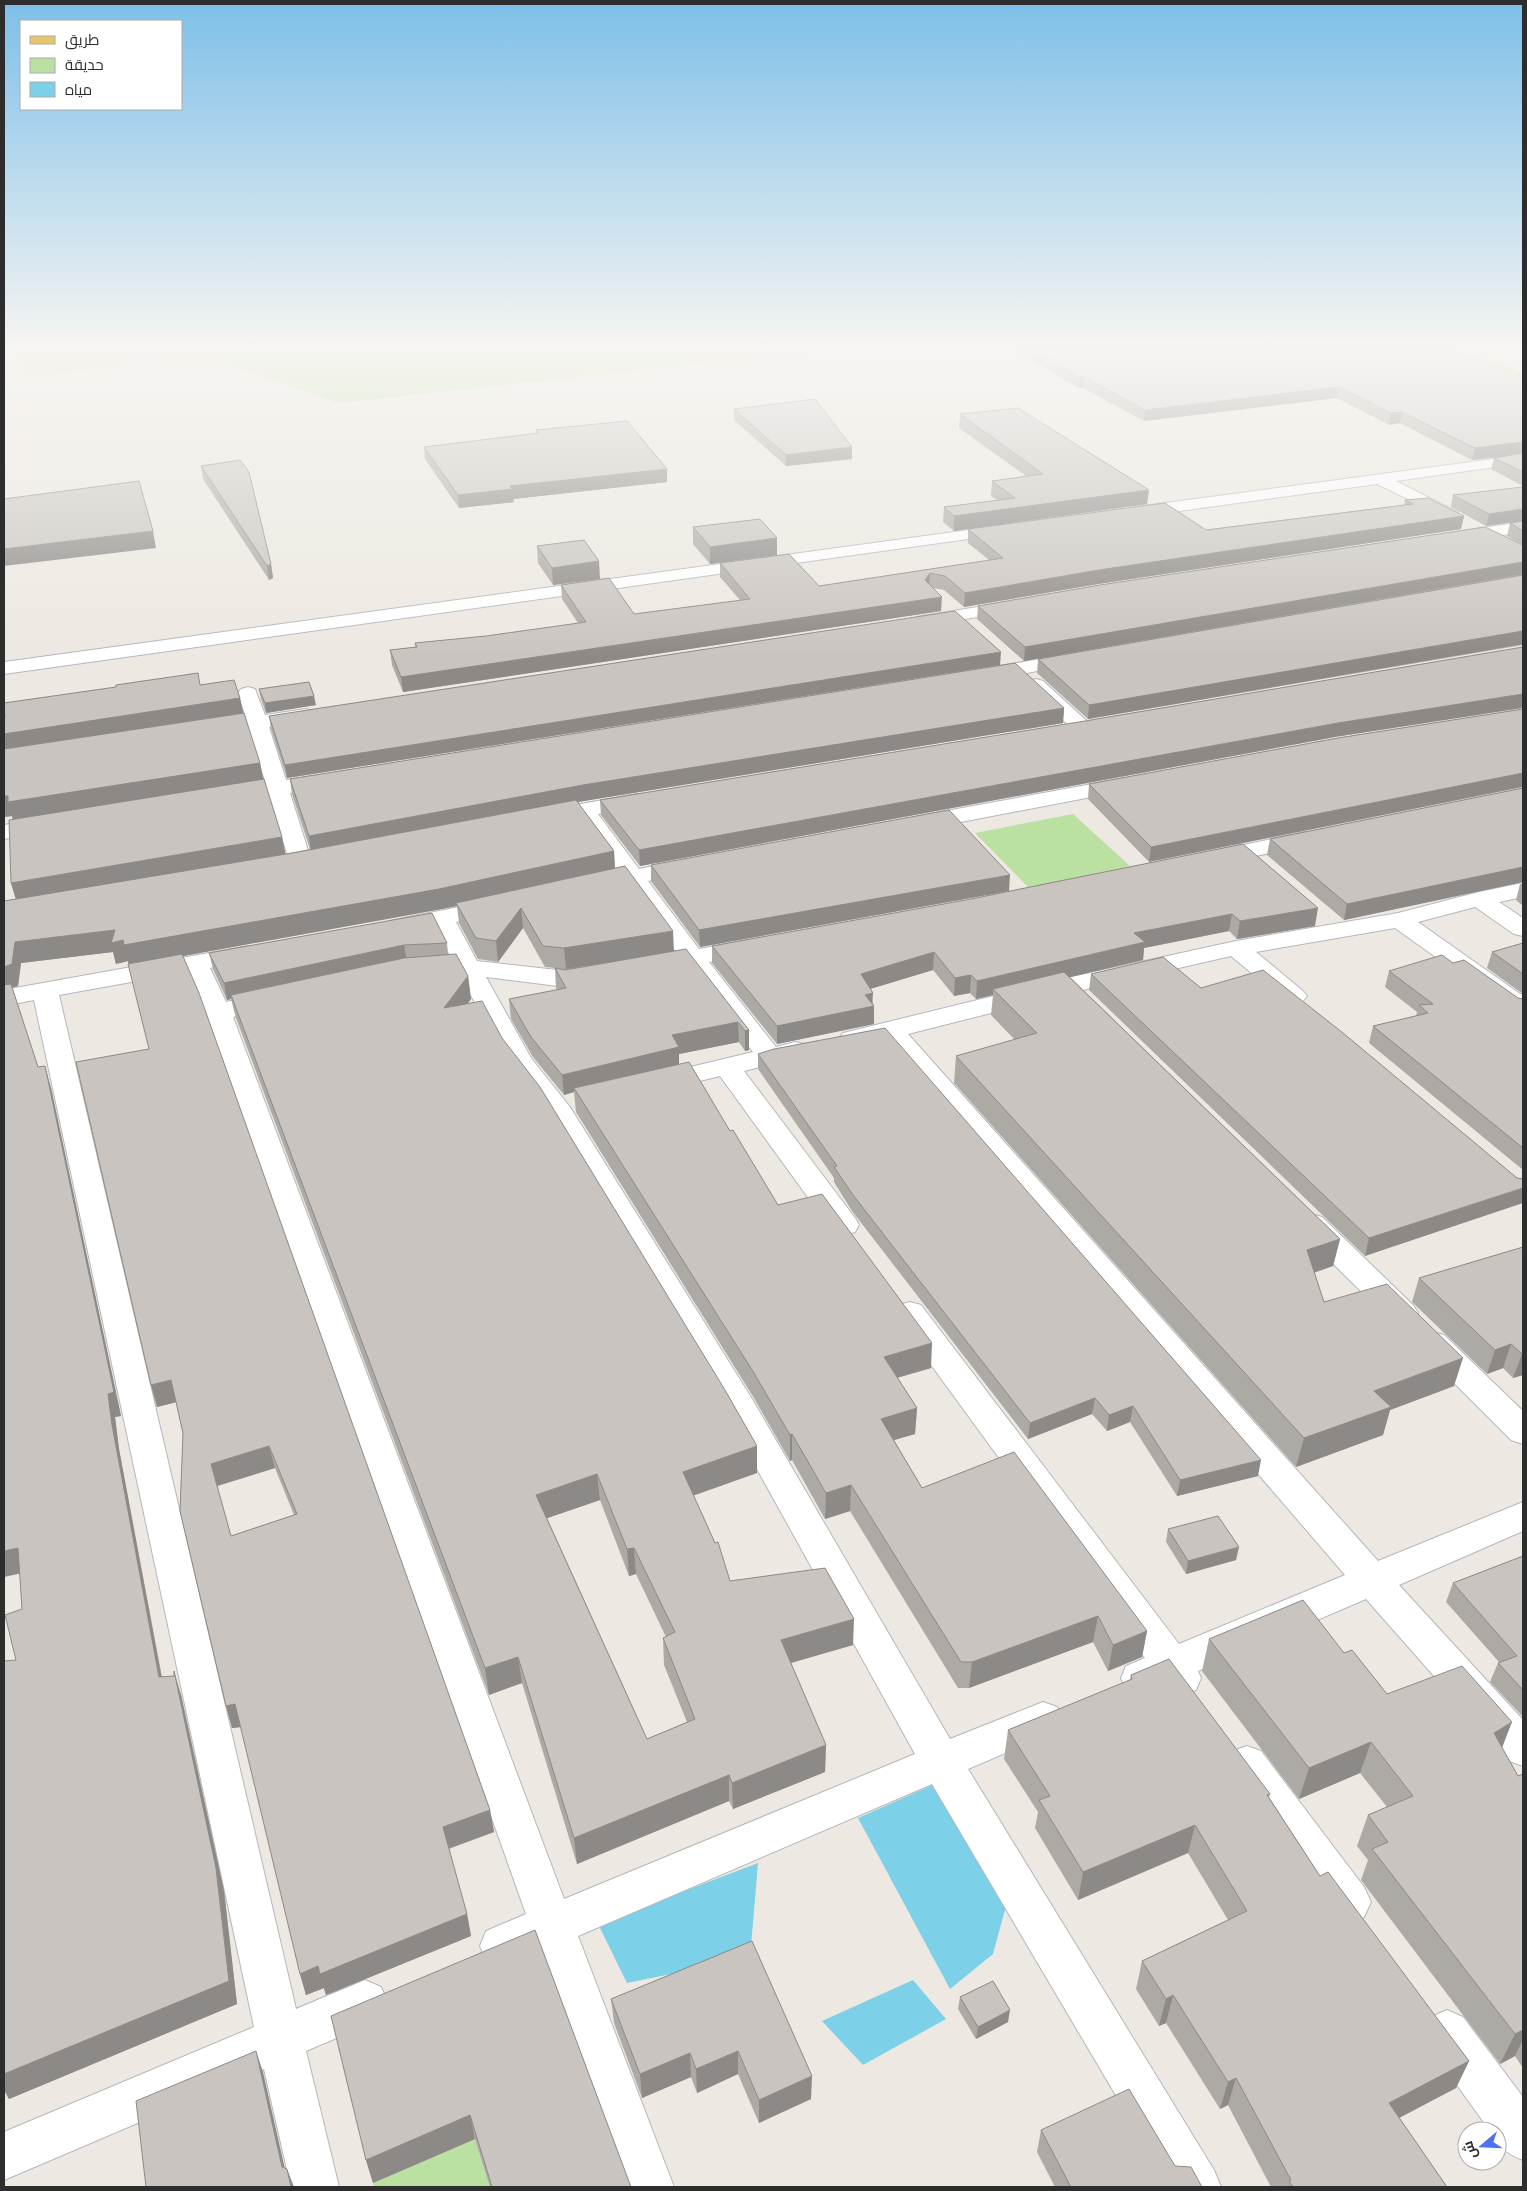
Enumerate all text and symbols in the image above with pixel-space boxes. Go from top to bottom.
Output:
legend [20,20,182,110]
text: طريق [65,30,99,50]
text: حديقة [65,55,104,73]
text: مياه [65,80,92,98]
north arrow [1457,2121,1507,2171]
text: ش [1458,2139,1481,2162]

